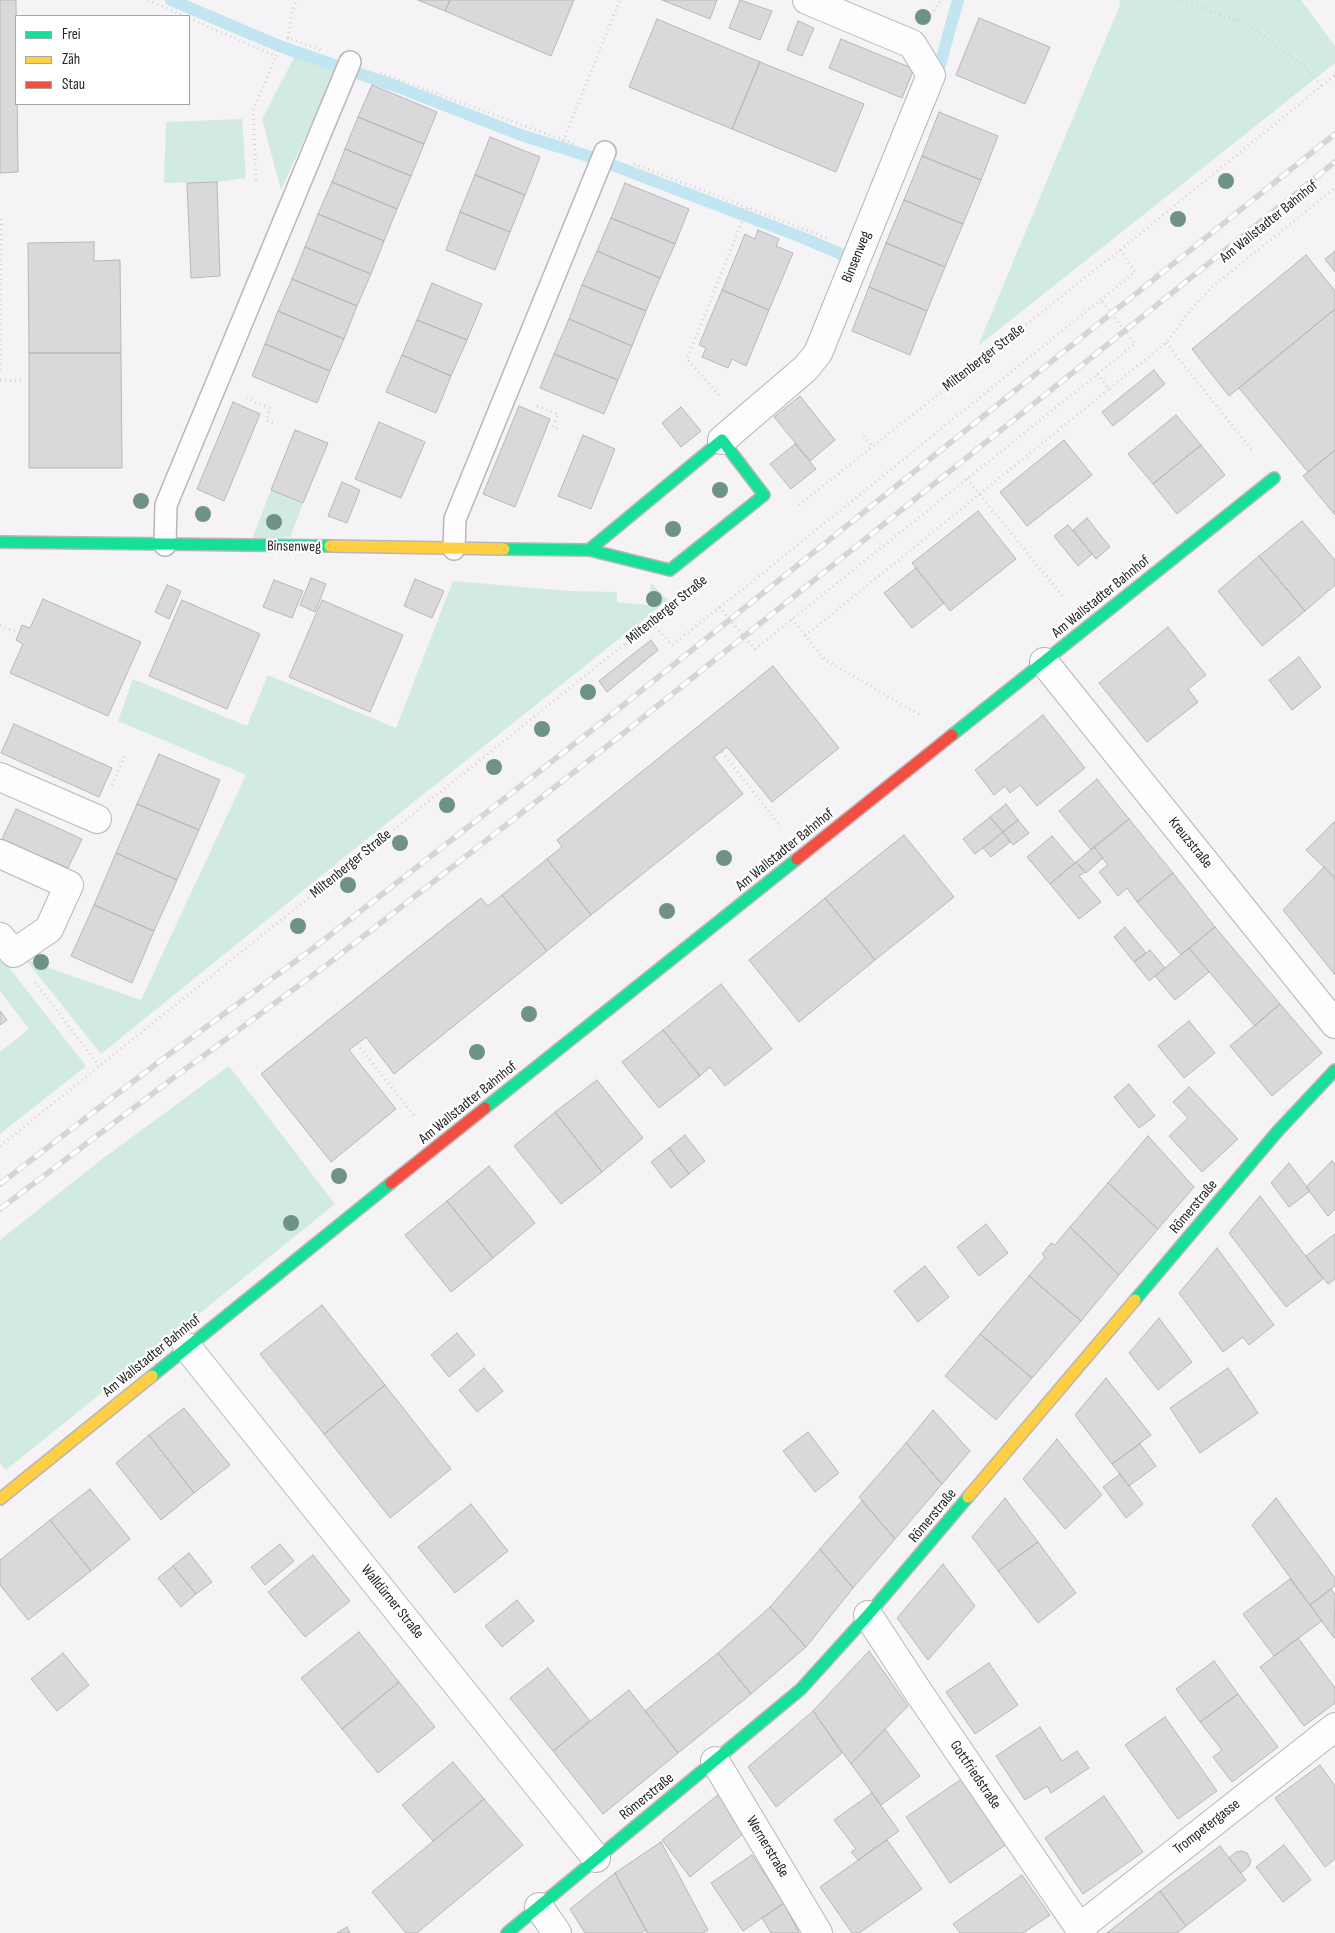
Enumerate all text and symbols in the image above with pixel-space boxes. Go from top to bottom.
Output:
legend [15,15,190,105]
text: Frei [62,25,81,44]
text: Zäh [62,50,80,69]
text: Stau [62,75,85,94]
street label: Am Wallstadter Bahnhof [1216,177,1322,267]
street label: Binsenweg [839,229,875,285]
street label: Miltenberger Straße [939,320,1029,396]
street label: Binsenweg [267,538,321,556]
street label: Am Wallstadter Bahnhof [1048,552,1154,642]
street label: Miltenberger Straße [623,572,711,648]
street label: Am Wallstadter Bahnhof [732,805,838,895]
street label: Kreuzstraße [1164,814,1216,872]
street label: Miltenberger Straße [307,826,395,902]
street label: Am Wallstadter Bahnhof [415,1058,521,1148]
street label: Römerstraße [1166,1176,1222,1238]
street label: Am Wallstadter Bahnhof [99,1311,205,1401]
street label: Römerstraße [905,1485,961,1547]
street label: Walldürner Straße [357,1561,427,1643]
street label: Gottfriedstraße [946,1737,1004,1813]
street label: Römerstraße [616,1770,678,1824]
street label: Trompetergasse [1170,1795,1244,1859]
street label: Wernerstraße [742,1813,792,1881]

